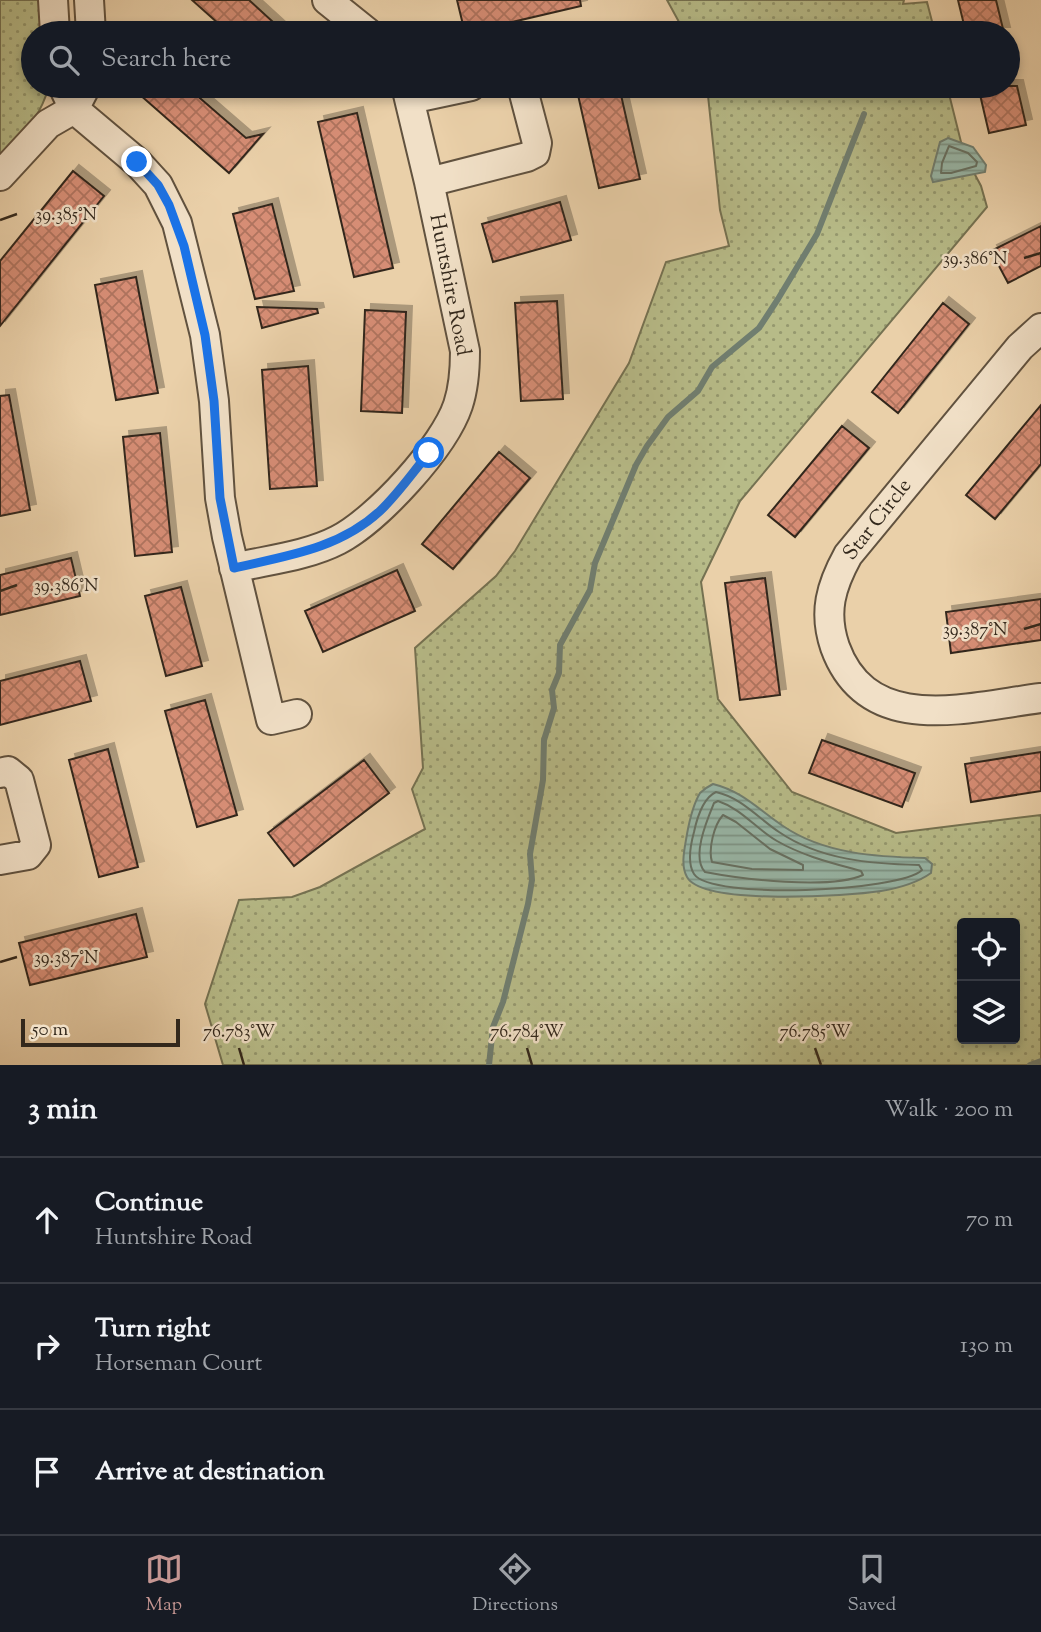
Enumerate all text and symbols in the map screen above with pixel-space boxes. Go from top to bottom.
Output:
search box [21,21,1020,98]
icon: search [45,41,83,79]
text: Search here [101,41,231,78]
route end [121,146,152,177]
text: 39.385°N [35,203,97,229]
street label: Huntshire Road [421,212,477,359]
text: 39.386°N [943,247,1007,273]
route start [413,437,444,468]
street label: Star Circle [836,473,920,567]
text: 39.386°N [34,574,98,600]
text: 39.387°N [943,618,1007,644]
map controls [957,918,1020,1044]
button: locate [957,918,1020,981]
text: 39.387°N [34,946,98,972]
button: layers [957,981,1020,1044]
scale bar [21,1016,180,1048]
text: 50 m [32,1017,68,1044]
text: 76.783°W [203,1020,275,1046]
text: 76.784°W [490,1020,564,1046]
text: 76.785°W [780,1020,851,1046]
text: 3 min [28,1089,98,1132]
text: Walk · 200 m [884,1094,1013,1127]
text: Continue [95,1185,203,1222]
icon: ahead [28,1201,66,1239]
text: 70 m [966,1204,1013,1237]
text: Huntshire Road [95,1222,253,1255]
text: Turn right [95,1311,210,1348]
icon: right [28,1327,66,1365]
text: 130 m [960,1330,1013,1363]
text: Horseman Court [95,1348,263,1381]
icon: arrive [28,1453,66,1491]
text: Arrive at destination [95,1454,325,1491]
tab: Map [145,1550,183,1619]
tab: Directions [472,1550,558,1619]
tab: Saved [847,1550,896,1619]

